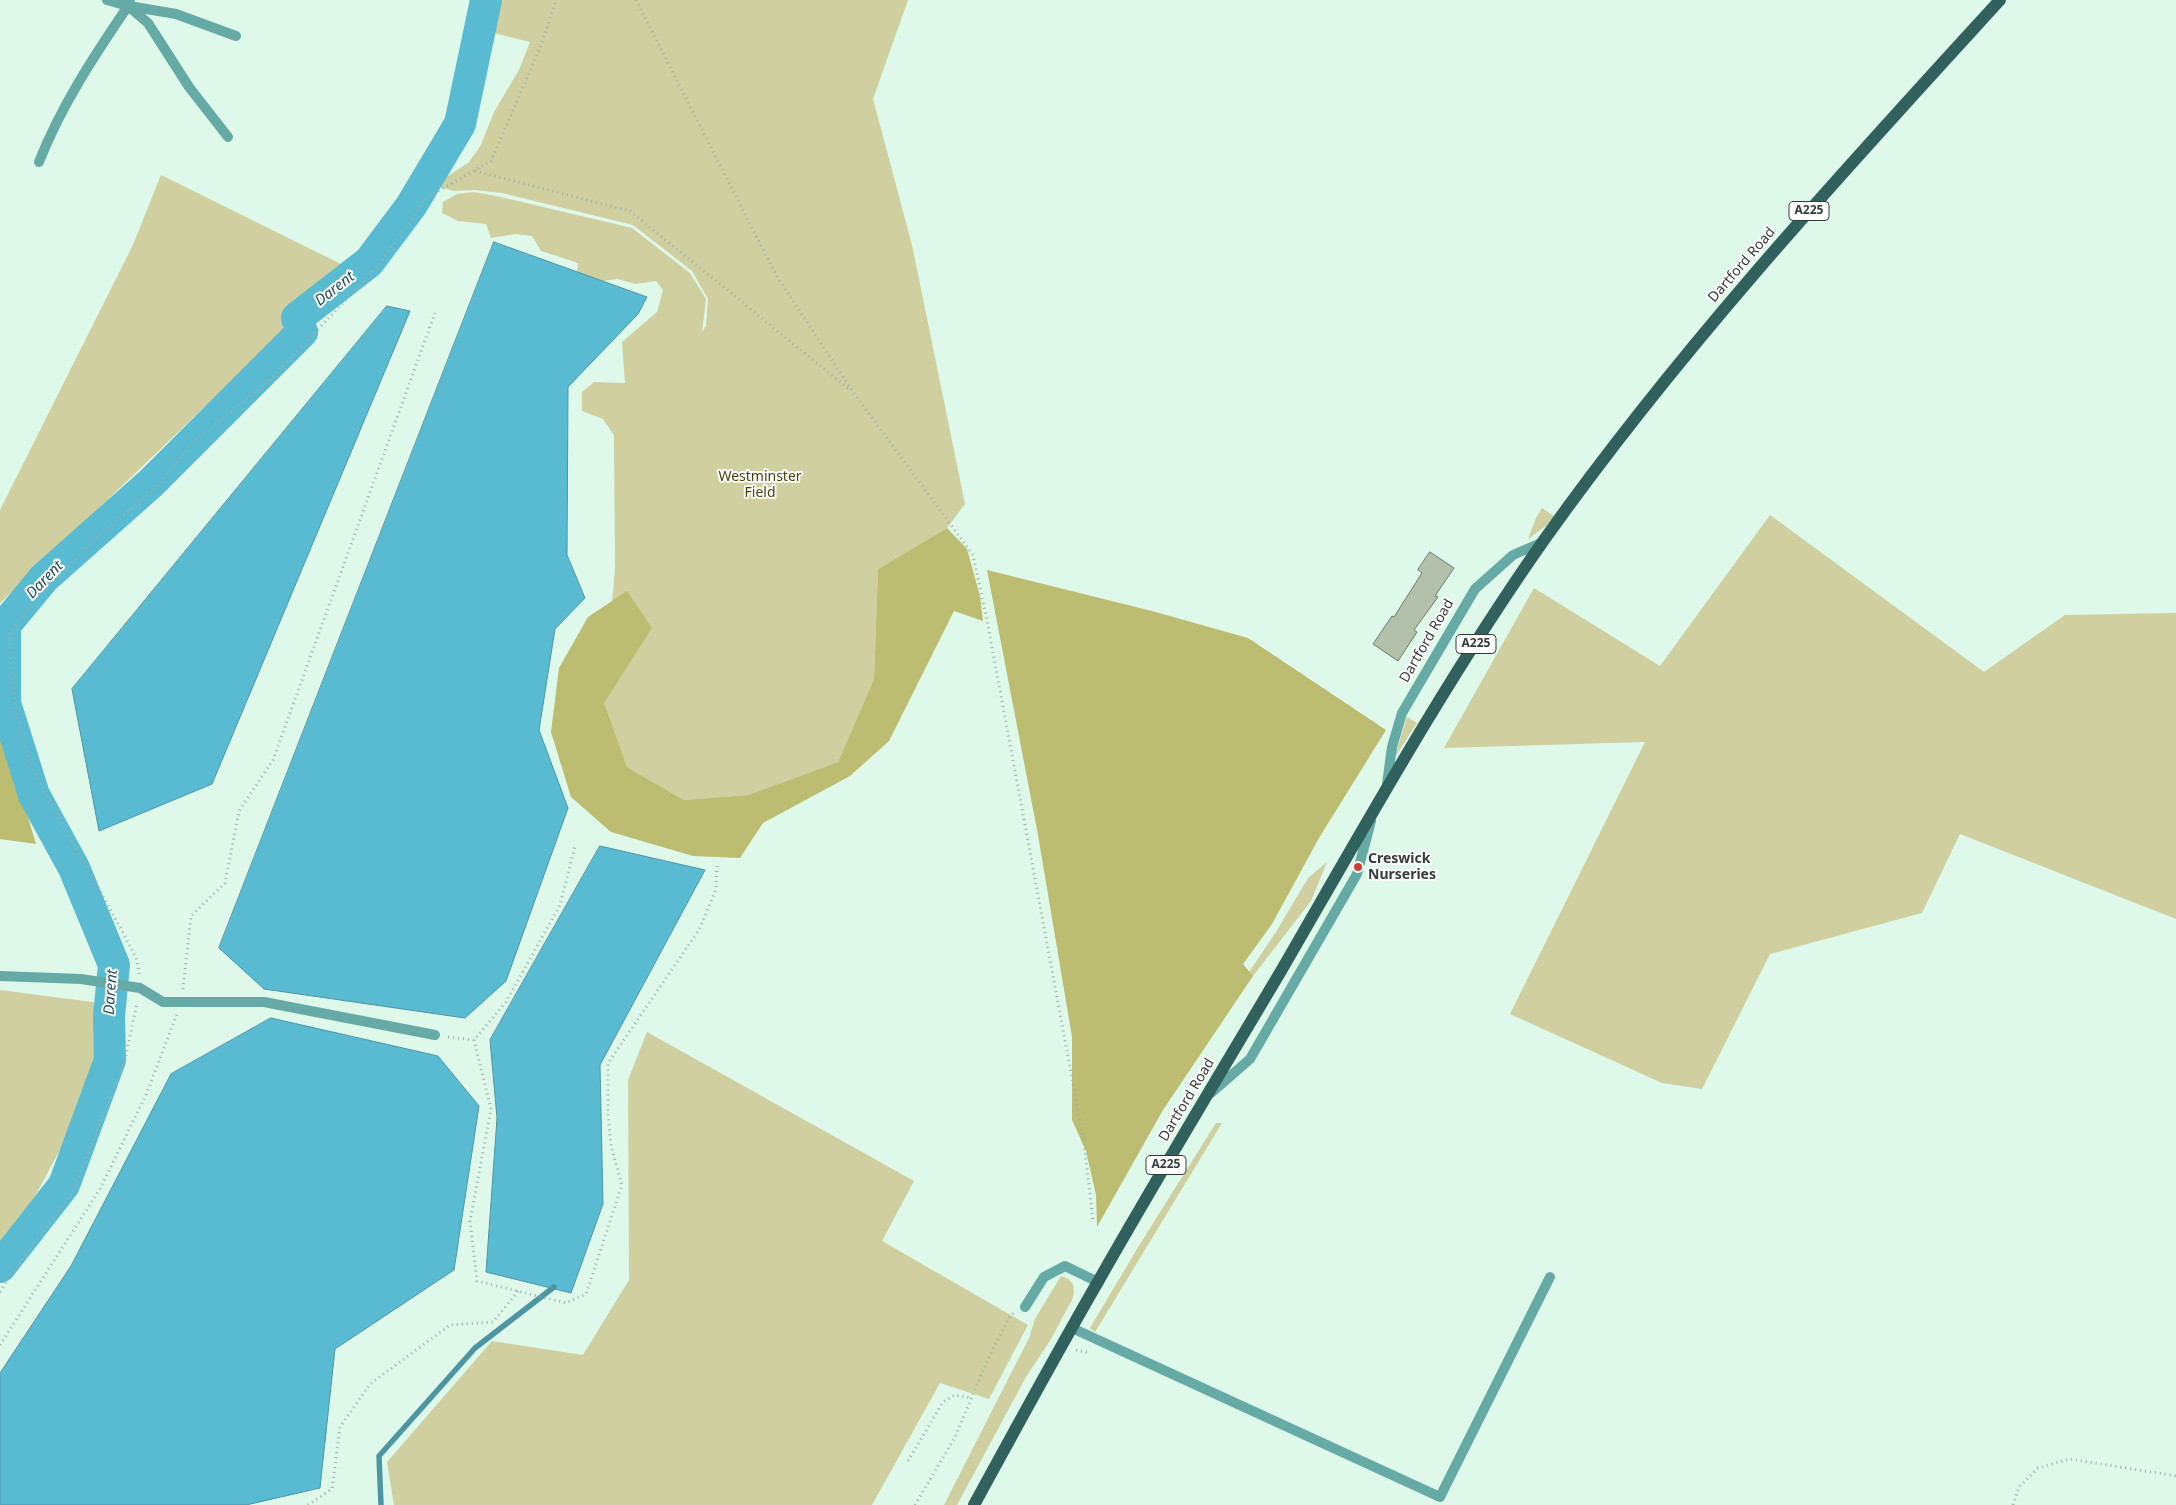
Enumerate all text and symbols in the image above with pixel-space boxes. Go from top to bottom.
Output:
road number: A225 [1789,202,1829,220]
street label: Dartford Road [1705,224,1779,306]
water label: Darent [312,268,358,310]
park label: Westminster Field [718,469,802,502]
water label: Darent [23,557,67,603]
street label: Dartford Road [1396,596,1458,686]
road number: A225 [1456,634,1496,654]
place label: Creswick Nurseries [1368,851,1436,884]
marker: Creswick Nurseries [1352,861,1364,873]
water label: Darent [100,969,122,1015]
street label: Dartford Road [1156,1056,1218,1144]
road number: A225 [1146,1156,1186,1174]

